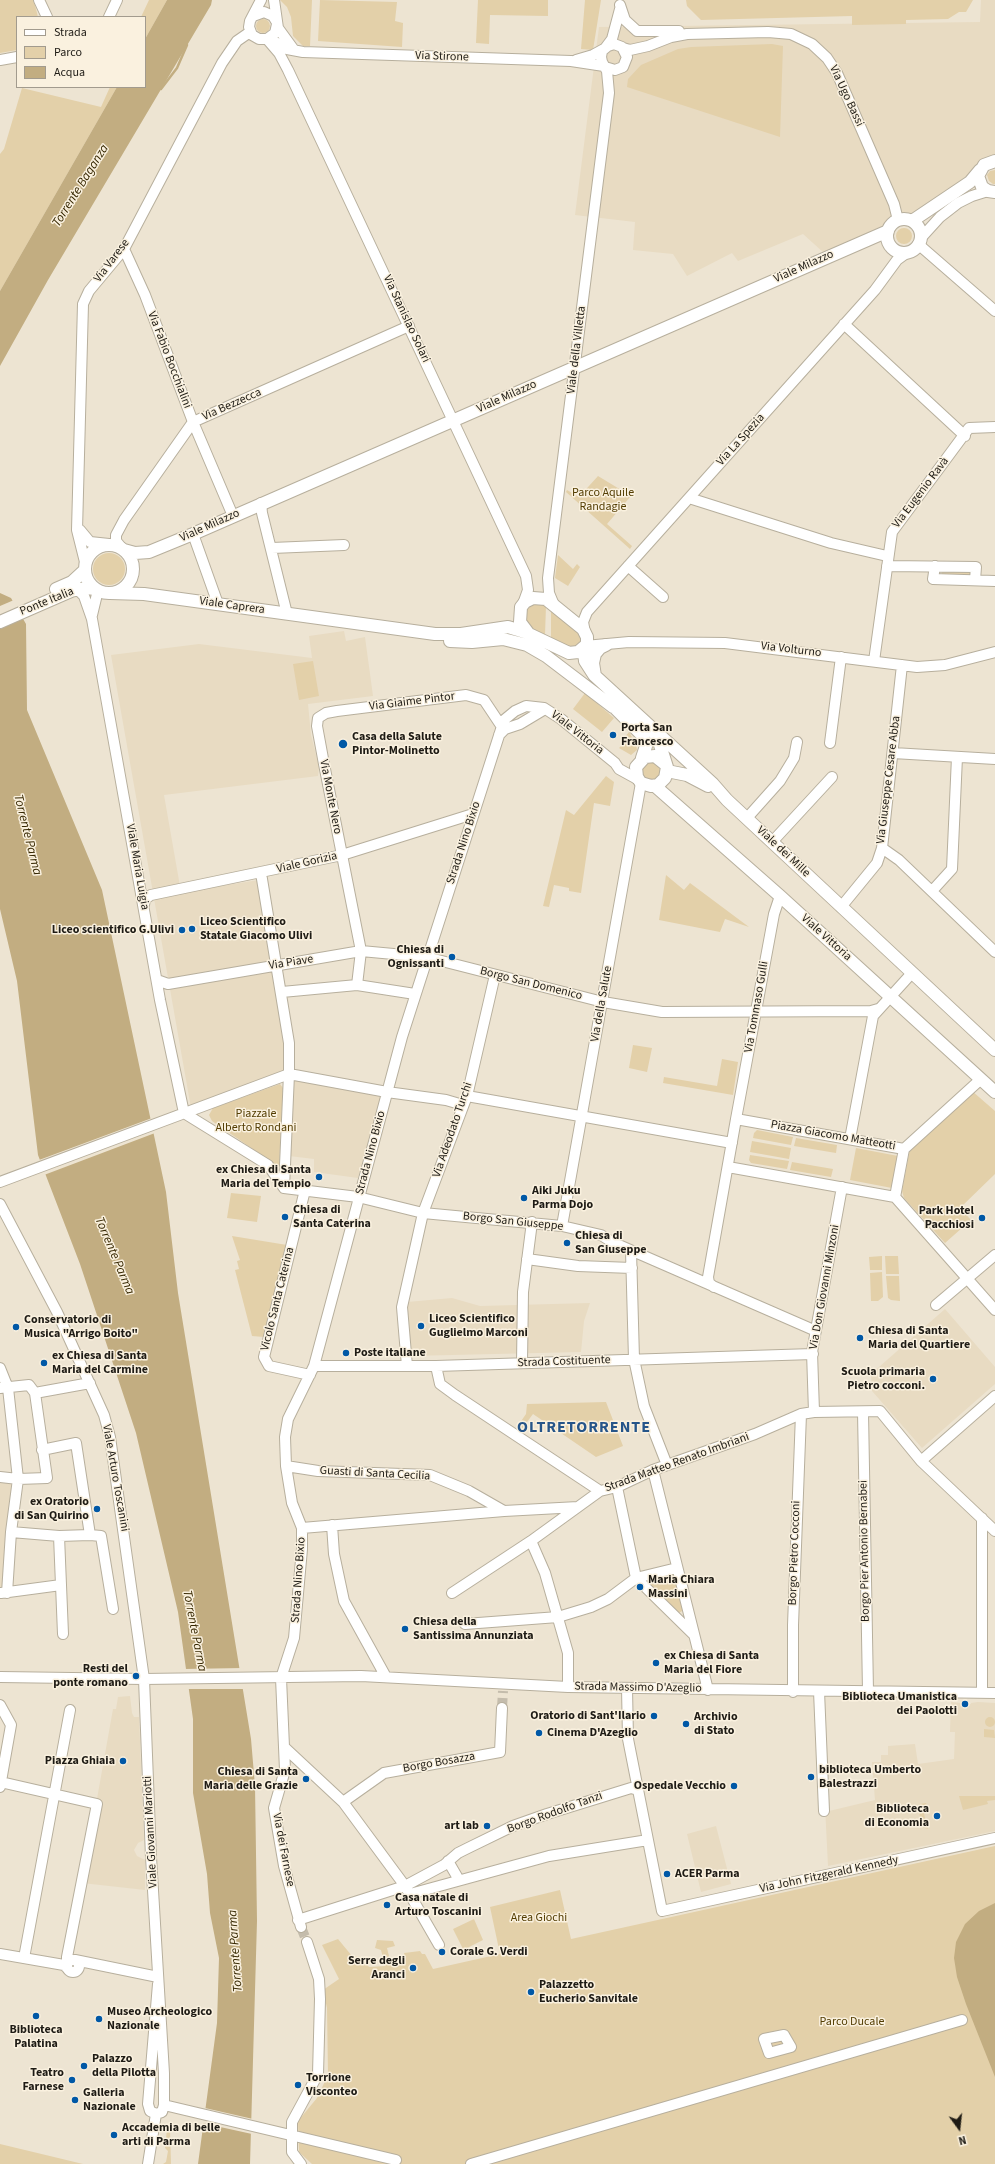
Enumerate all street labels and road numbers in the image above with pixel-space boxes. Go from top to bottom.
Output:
street label: Via Stirone [415,49,469,65]
street label: Via Ugo Bassi [826,63,866,129]
street label: Via Varese [91,236,133,286]
street label: Viale Milazzo [772,247,836,287]
street label: Via Stanislao Solari [379,273,433,365]
street label: Viale della Villetta [564,305,590,395]
street label: Via Fabio Bocchialini [144,309,194,411]
street label: Viale Milazzo [475,377,539,417]
street label: Via Bezzecca [200,386,264,424]
street label: Via La Spezia [714,411,768,469]
street label: Via Eugenio Ravà [890,455,952,531]
street label: Viale Milazzo [178,506,242,546]
street label: Ponte Italia [18,585,76,619]
street label: Viale Caprera [198,594,266,618]
street label: Via Volturno [760,639,822,661]
street label: Via Giaime Pintor [368,690,456,714]
street label: Viale Vittoria [548,708,606,758]
street label: Via Giuseppe Cesare Abba [874,715,904,845]
street label: Via Monte Nero [316,758,344,836]
street label: Strada Nino Bixio [444,800,484,886]
street label: Viale Maria Luigia [122,823,152,911]
street label: Viale dei Mille [753,823,813,881]
street label: Viale Gorizia [275,849,339,877]
street label: Viale Vittoria [798,912,854,964]
street label: Via Piave [268,952,314,974]
street label: Via Tommaso Gulli [742,960,772,1054]
street label: Borgo San Domenico [478,964,584,1004]
street label: Via della Salute [588,965,616,1043]
street label: Via Adeodato Turchi [430,1080,476,1180]
street label: Strada Nino Bixio [353,1109,389,1197]
street label: Piazza Giacomo Matteotti [769,1118,897,1154]
street label: Borgo San Giuseppe [462,1210,564,1234]
street label: Via Don Giovanni Minzoni [807,1224,843,1350]
street label: Vicolo Santa Caterina [258,1246,298,1352]
street label: Strada Costituente [517,1353,611,1371]
street label: Viale Arturo Toscanini [98,1423,132,1533]
street label: Strada Matteo Renato Imbriani [603,1430,751,1496]
street label: Guasti di Santa Cecilia [319,1464,431,1484]
street label: Borgo Pier Antonio Bernabei [857,1480,873,1622]
street label: Borgo Pietro Cocconi [786,1500,804,1606]
street label: Strada Nino Bixio [289,1536,309,1624]
street label: Strada Massimo D'Azeglio [574,1680,702,1696]
street label: Borgo Bosazza [402,1750,476,1776]
street label: Viale Giovanni Mariotti [141,1776,161,1888]
street label: Borgo Rodolfo Tanzi [505,1789,605,1837]
street label: Via dei Farnese [269,1812,297,1888]
street label: Via John Fitzgerald Kennedy [758,1853,900,1897]

